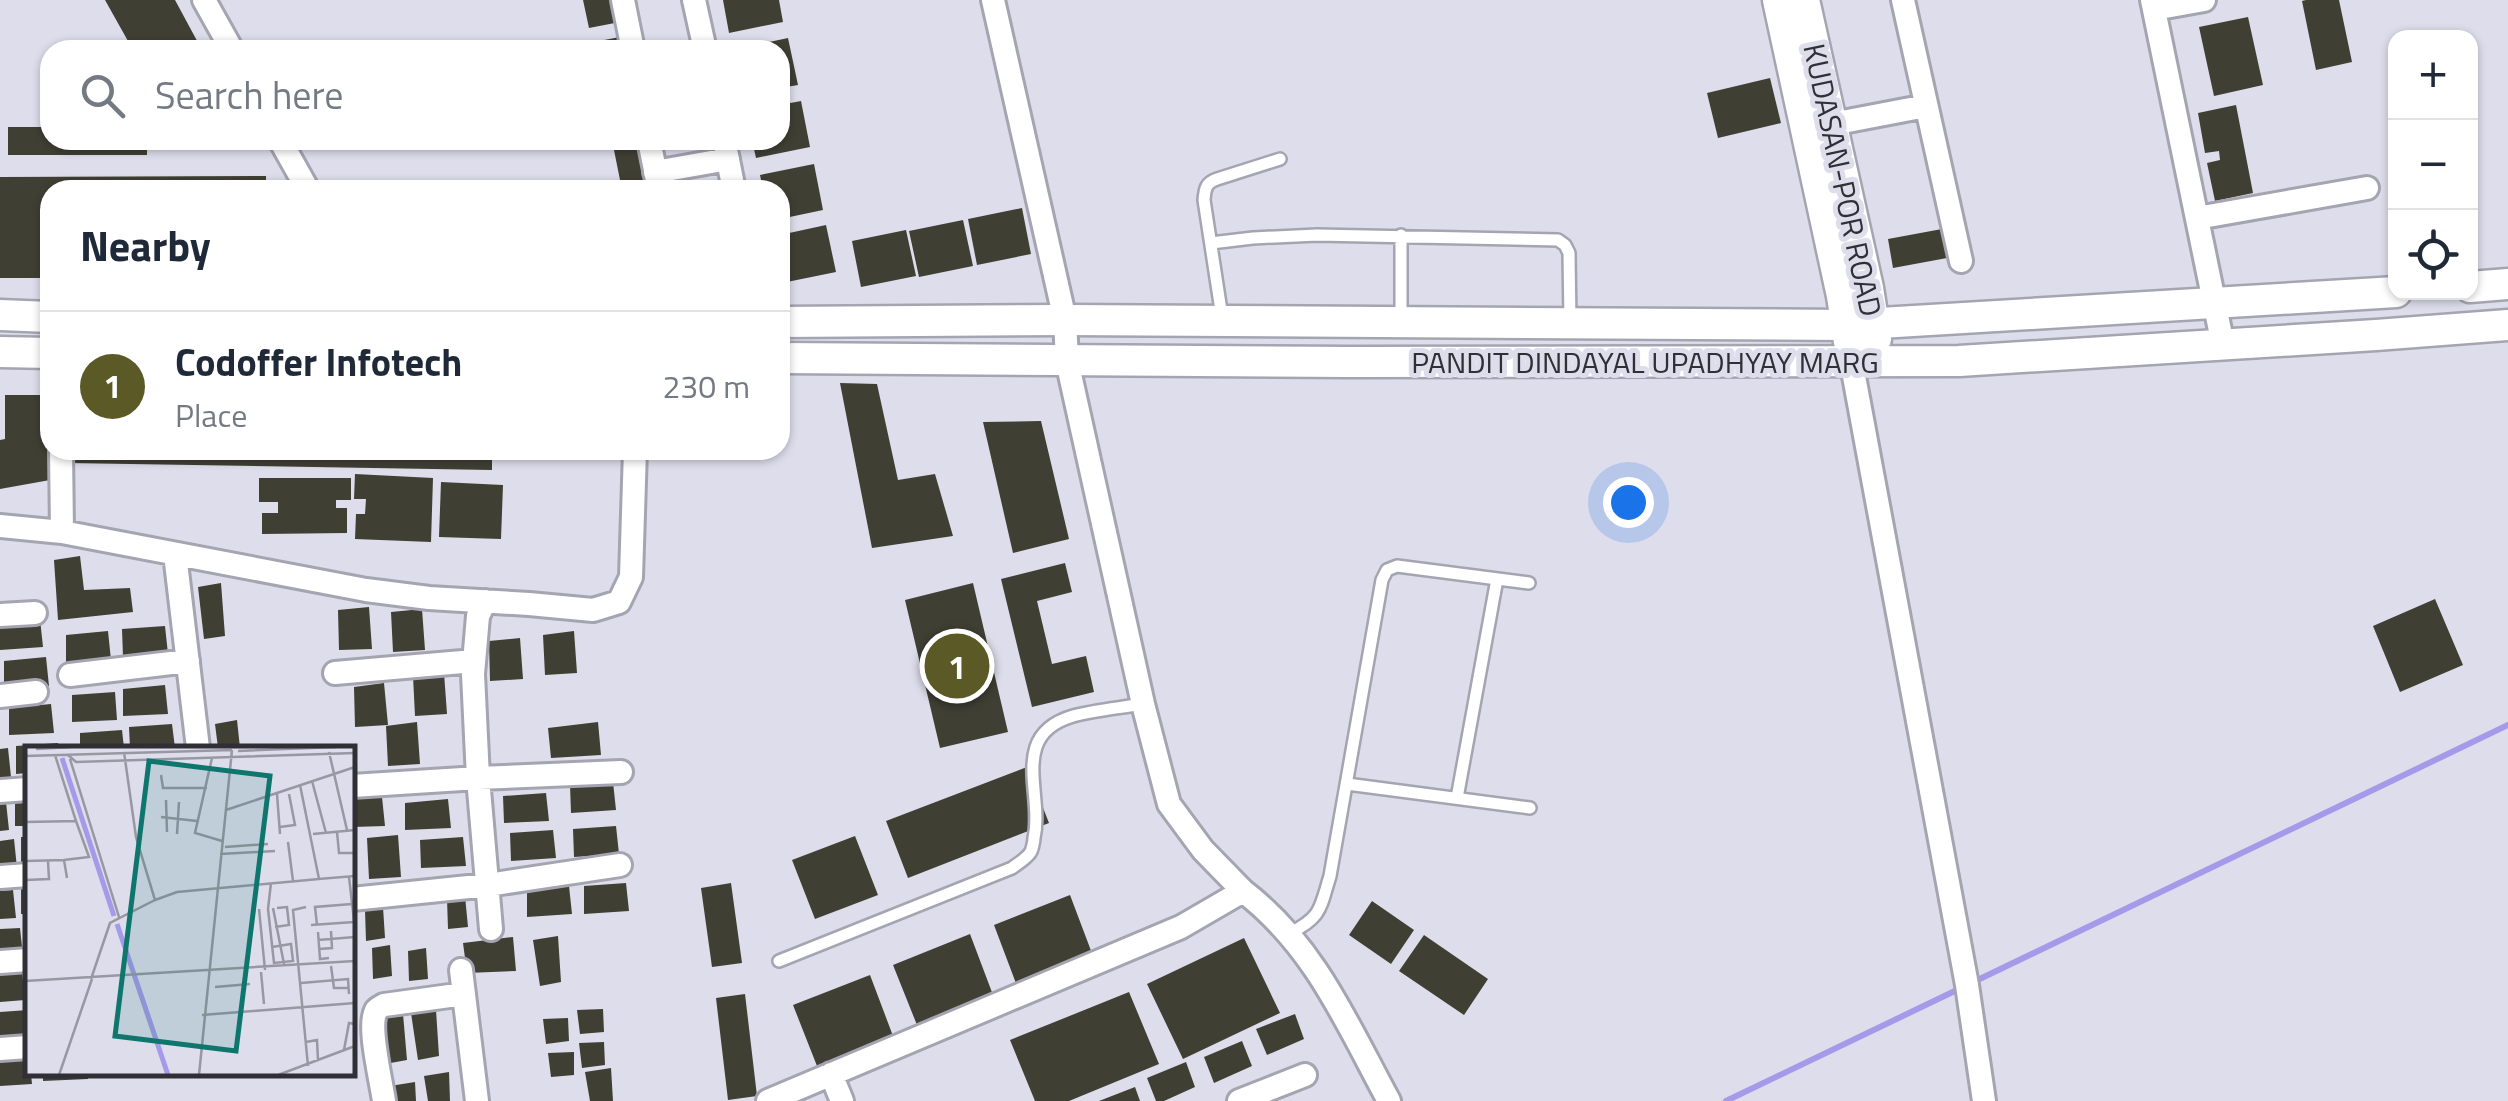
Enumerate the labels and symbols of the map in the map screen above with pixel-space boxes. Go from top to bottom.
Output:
street label: KUDASAN-POR ROAD [1792,39,1894,321]
street label: PANDIT DINDAYAL UPADHYAY MARG [1411,339,1879,385]
your location [1603,477,1654,528]
pin: 1 [924,628,990,704]
inset map [25,746,355,1076]

